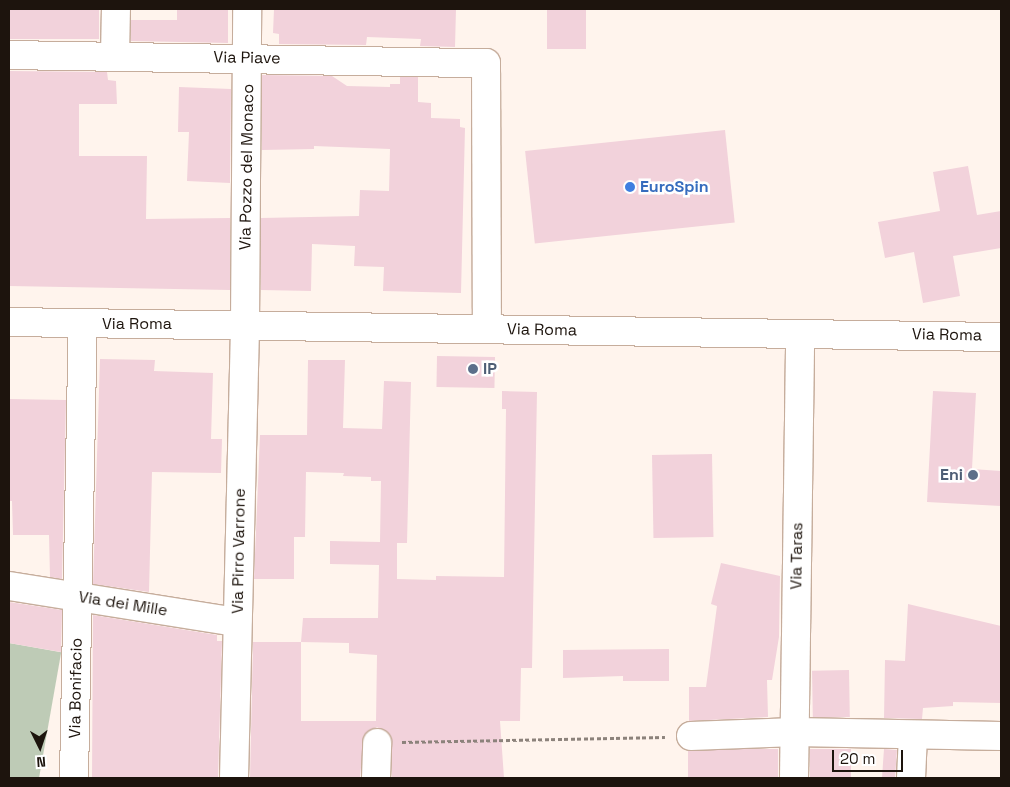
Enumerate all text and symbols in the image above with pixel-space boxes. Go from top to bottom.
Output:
street label: Via Piave [213,48,281,68]
street label: Via Pozzo del Monaco [236,84,258,250]
place label: EuroSpin [640,177,709,197]
marker: EuroSpin [624,181,636,193]
street label: Via Roma [102,314,172,334]
street label: Via Roma [507,320,577,340]
street label: Via Roma [912,325,982,345]
place label: IP [483,359,497,379]
marker: IP [467,363,479,375]
place label: Eni [940,465,963,485]
marker: Eni [967,469,979,481]
street label: Via Pirro Varrone [228,488,250,614]
street label: Via Taras [787,522,807,590]
street label: Via dei Mille [77,587,169,621]
street label: Via Bonifacio [66,638,86,738]
north arrow [15,722,65,772]
scale bar [835,740,906,772]
text: 20 m [840,749,875,768]
text: N [36,753,46,771]

